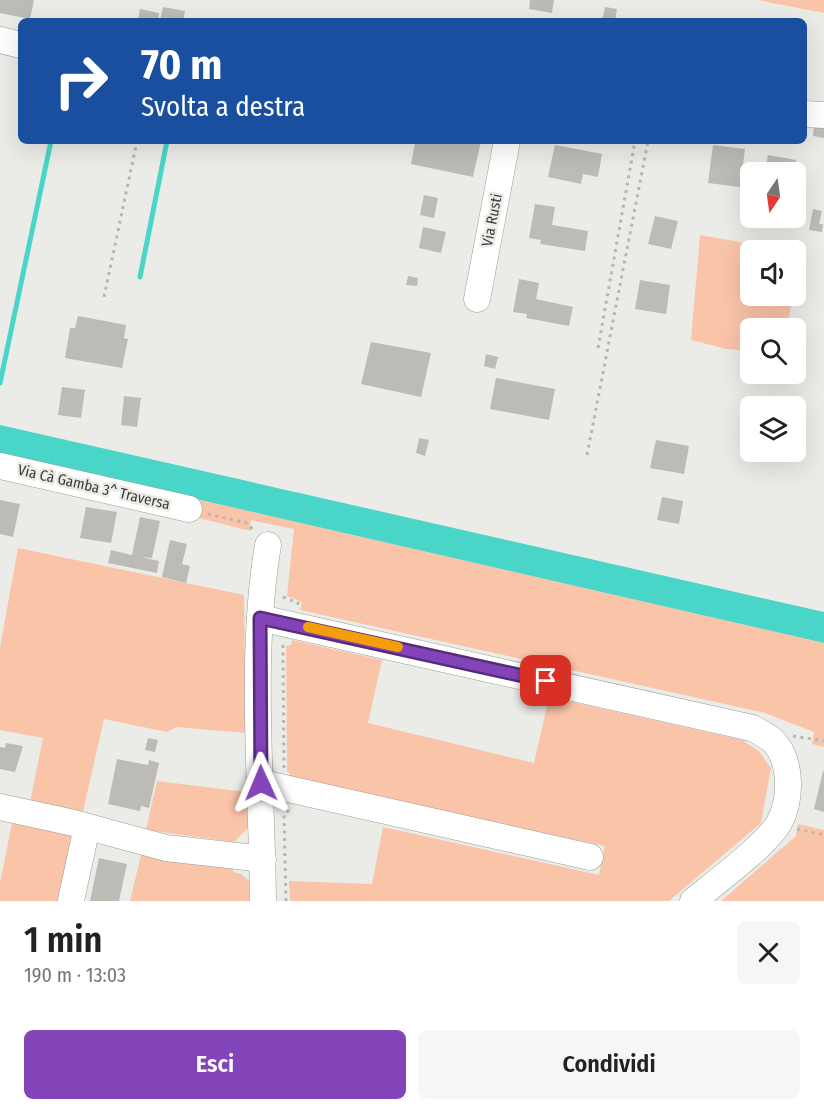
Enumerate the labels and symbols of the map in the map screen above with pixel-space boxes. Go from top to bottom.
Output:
north arrow [740,162,806,228]
street label: Via Rusti [478,192,506,248]
street label: Via Cà Gamba 3^ Traversa [16,461,172,513]
pin [520,655,571,706]
position arrow [229,751,293,815]

